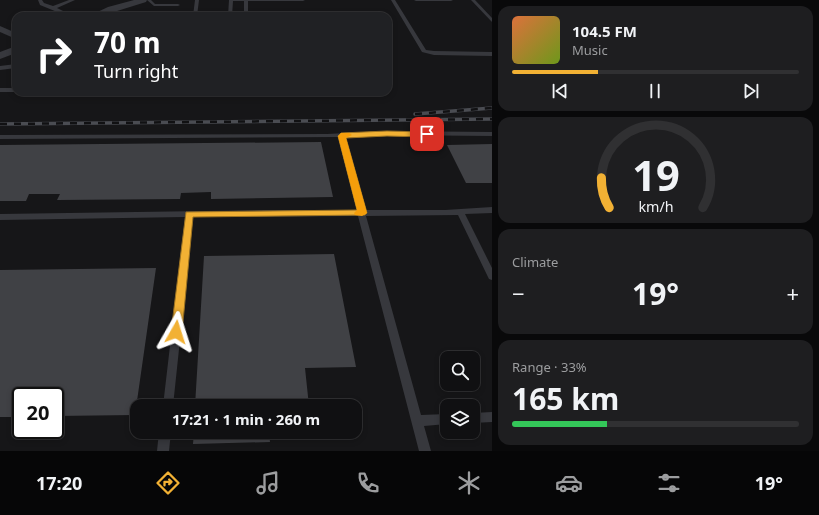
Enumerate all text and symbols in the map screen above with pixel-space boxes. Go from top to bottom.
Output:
text: 104.5 FM [572,21,637,41]
text: 70 m [94,23,161,61]
icon: right [28,28,80,80]
text: Music [572,41,608,59]
text: Turn right [94,59,178,83]
icon: previous [549,80,571,102]
icon: pause [644,80,666,102]
icon: next [740,80,762,102]
pin [410,117,444,151]
icon: arrive [416,123,438,145]
text: 19 [632,147,679,203]
text: km/h [638,196,673,215]
text: Climate [512,253,558,271]
text: 19° [632,273,679,314]
text: − [512,278,525,308]
text: + [786,278,799,308]
position arrow [155,311,197,353]
map controls [440,351,480,439]
button: search [440,351,480,391]
text: Range · 33% [512,358,587,376]
text: 165 km [512,378,619,419]
speed limit sign: 20 [12,387,64,439]
button: layers [440,399,480,439]
text: 17:21 · 1 min · 260 m [172,409,320,429]
icon: directions [154,469,182,497]
icon: music [254,469,282,497]
icon: phone [354,469,382,497]
icon: climate [455,469,483,497]
icon: car [555,469,583,497]
icon: filters [655,469,683,497]
text: 17:20 [36,471,82,495]
text: 19° [755,471,783,495]

